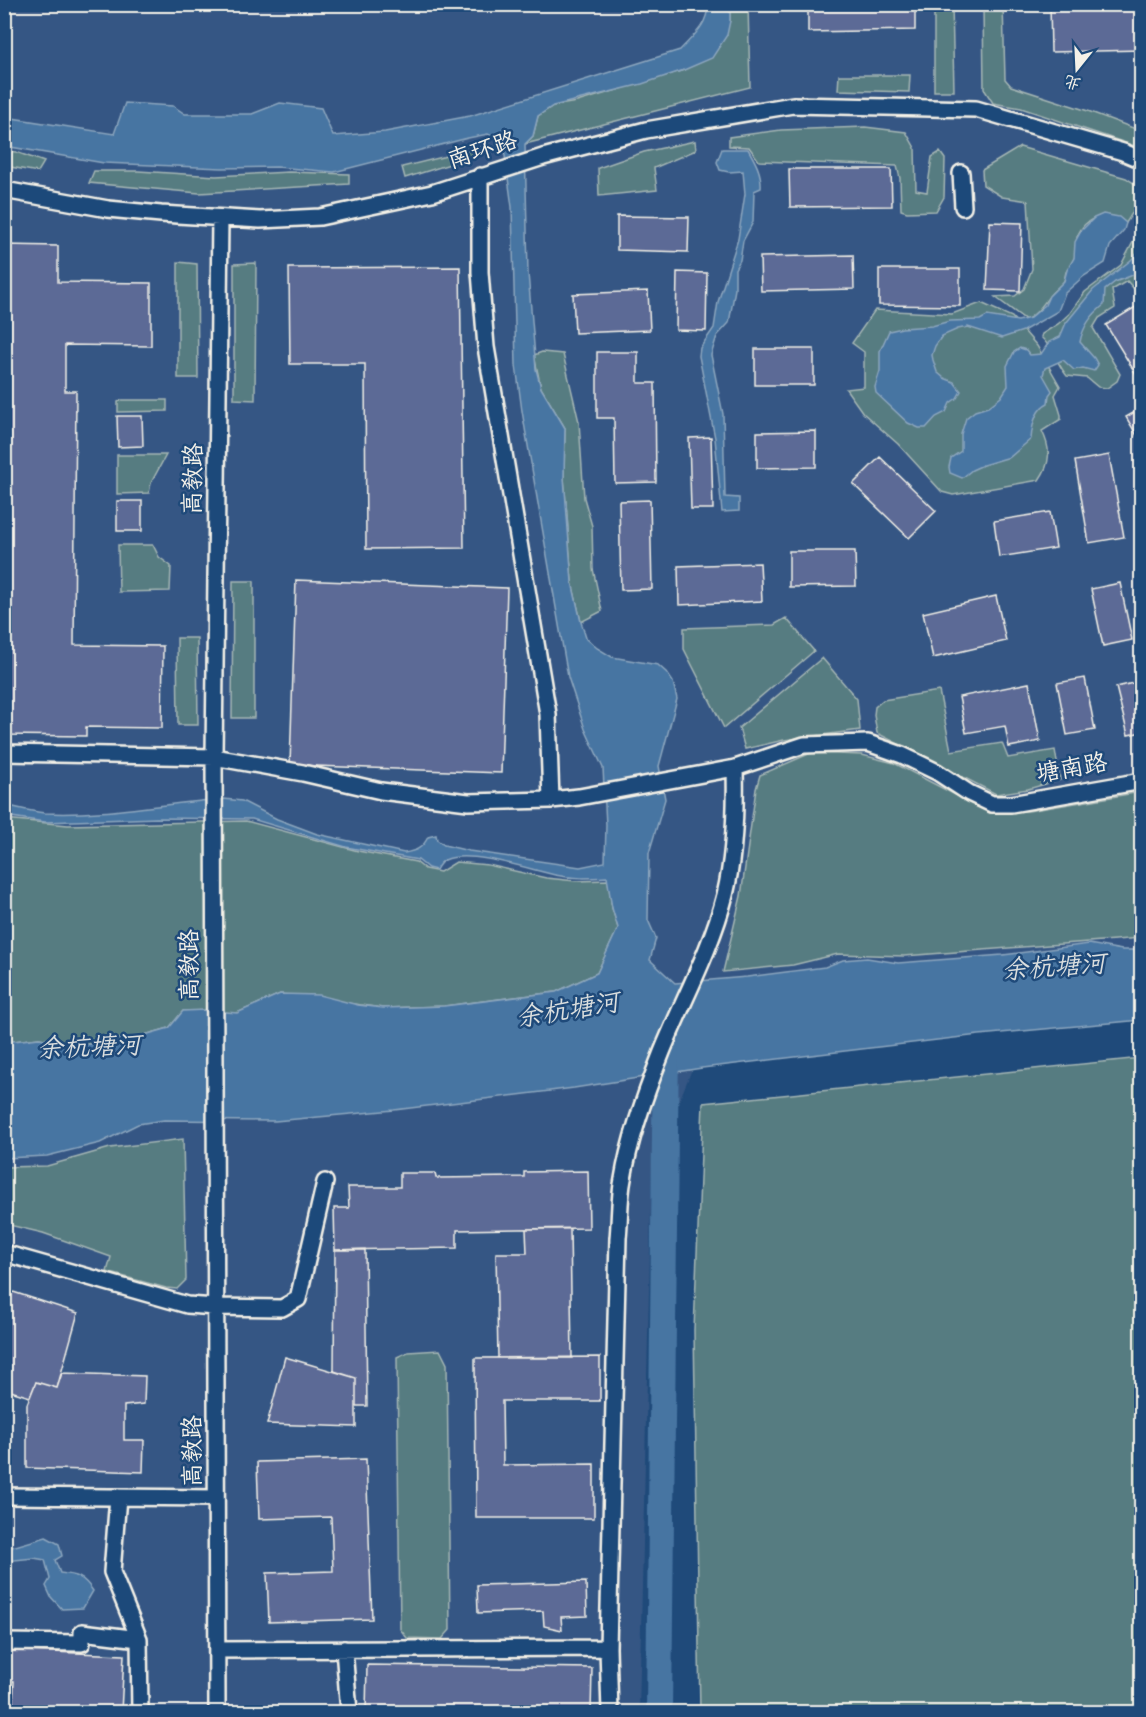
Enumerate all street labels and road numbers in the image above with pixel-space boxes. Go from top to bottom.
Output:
street label: 南环路 [443,124,523,180]
street label: 高教路 [177,443,213,515]
street label: 塘南路 [1034,747,1110,793]
street label: 高教路 [174,929,209,1001]
street label: 高教路 [177,1415,212,1487]

